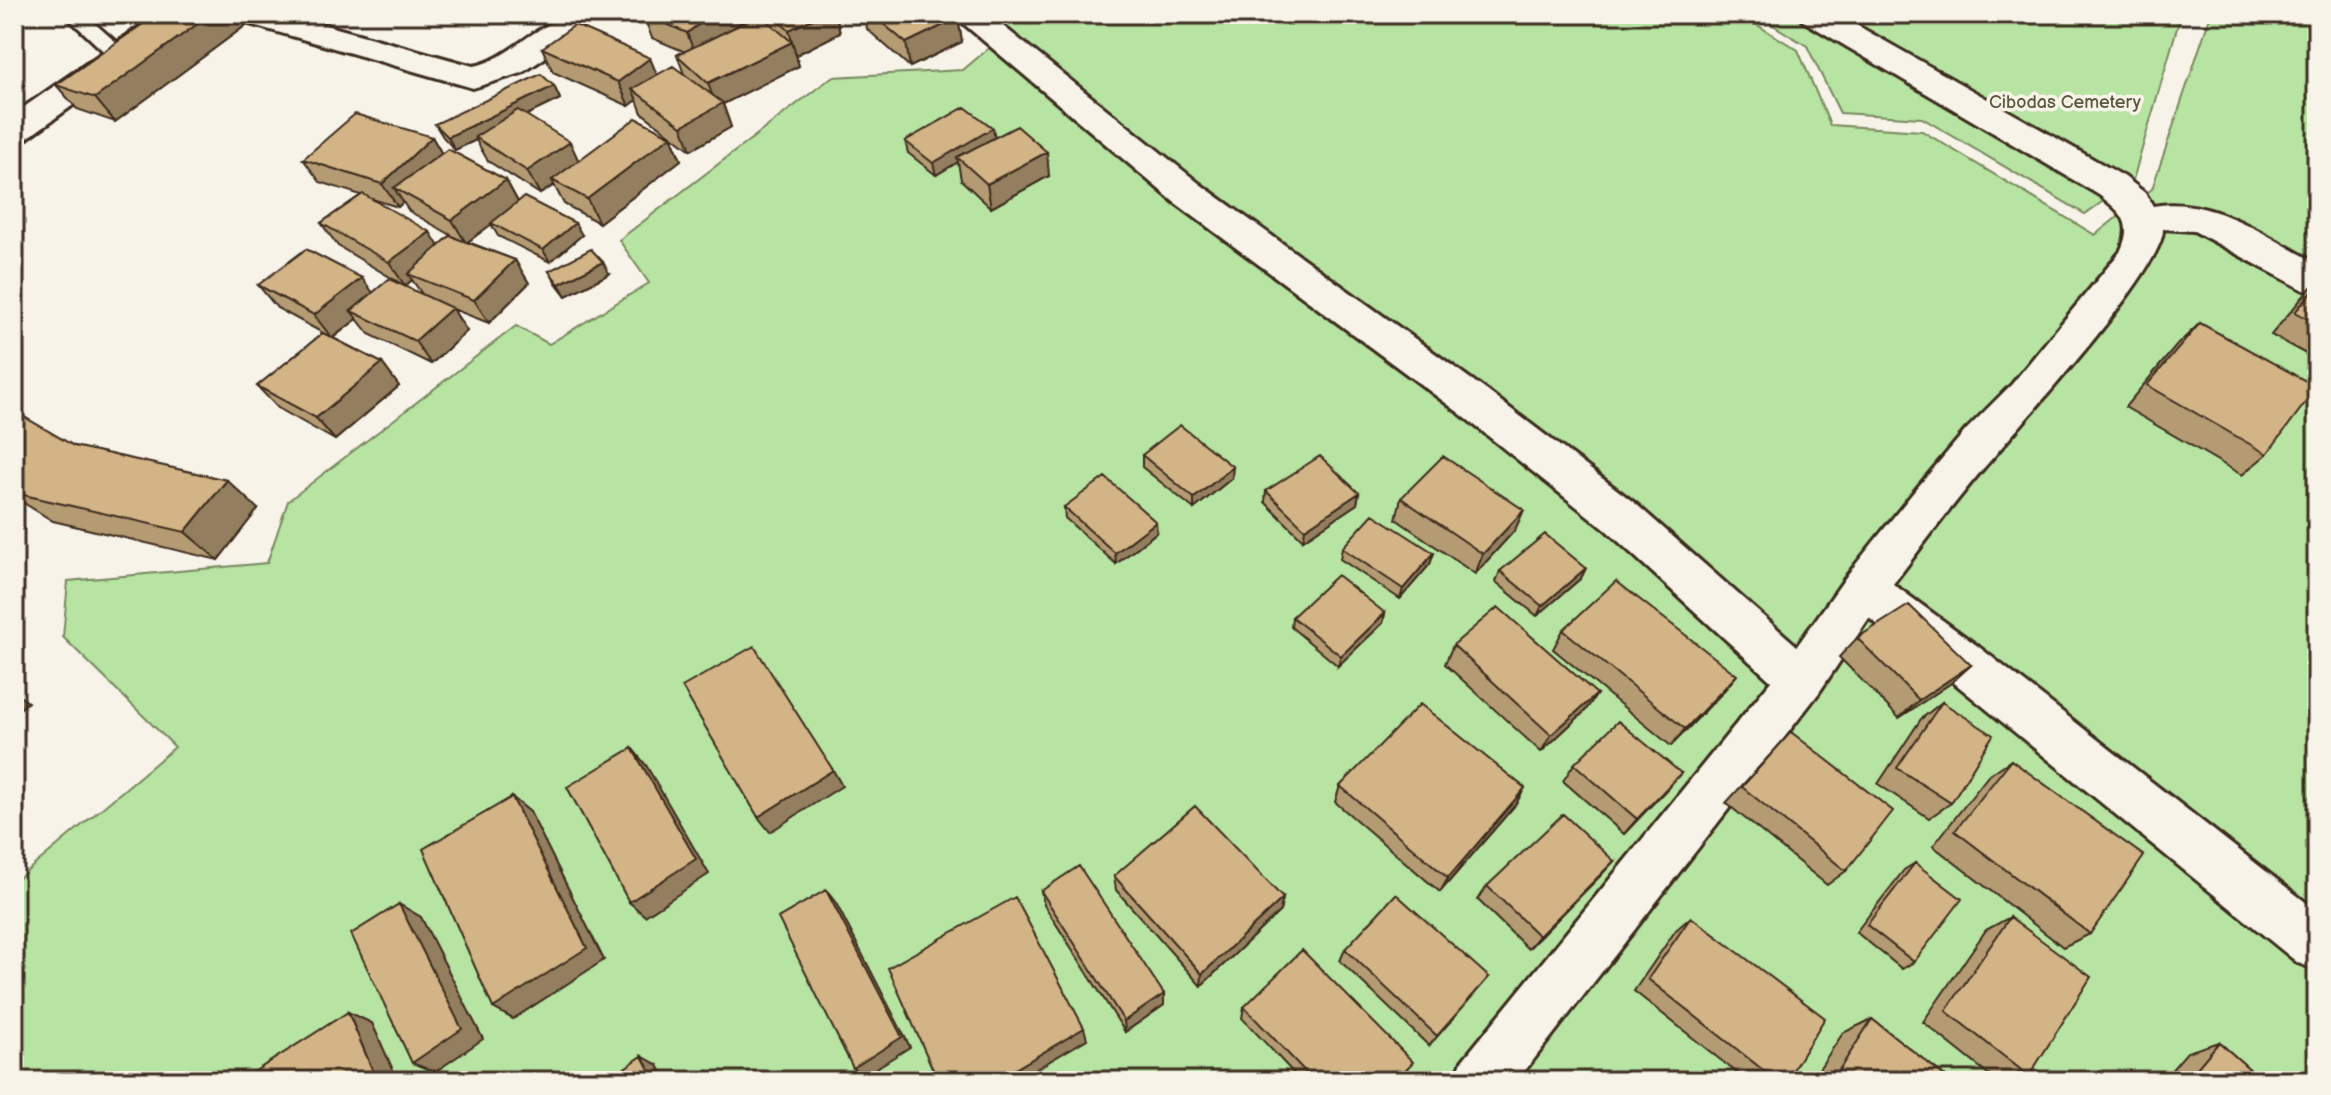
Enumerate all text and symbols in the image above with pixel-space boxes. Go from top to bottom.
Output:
park label: Cibodas Cemetery [1989,92,2142,113]

